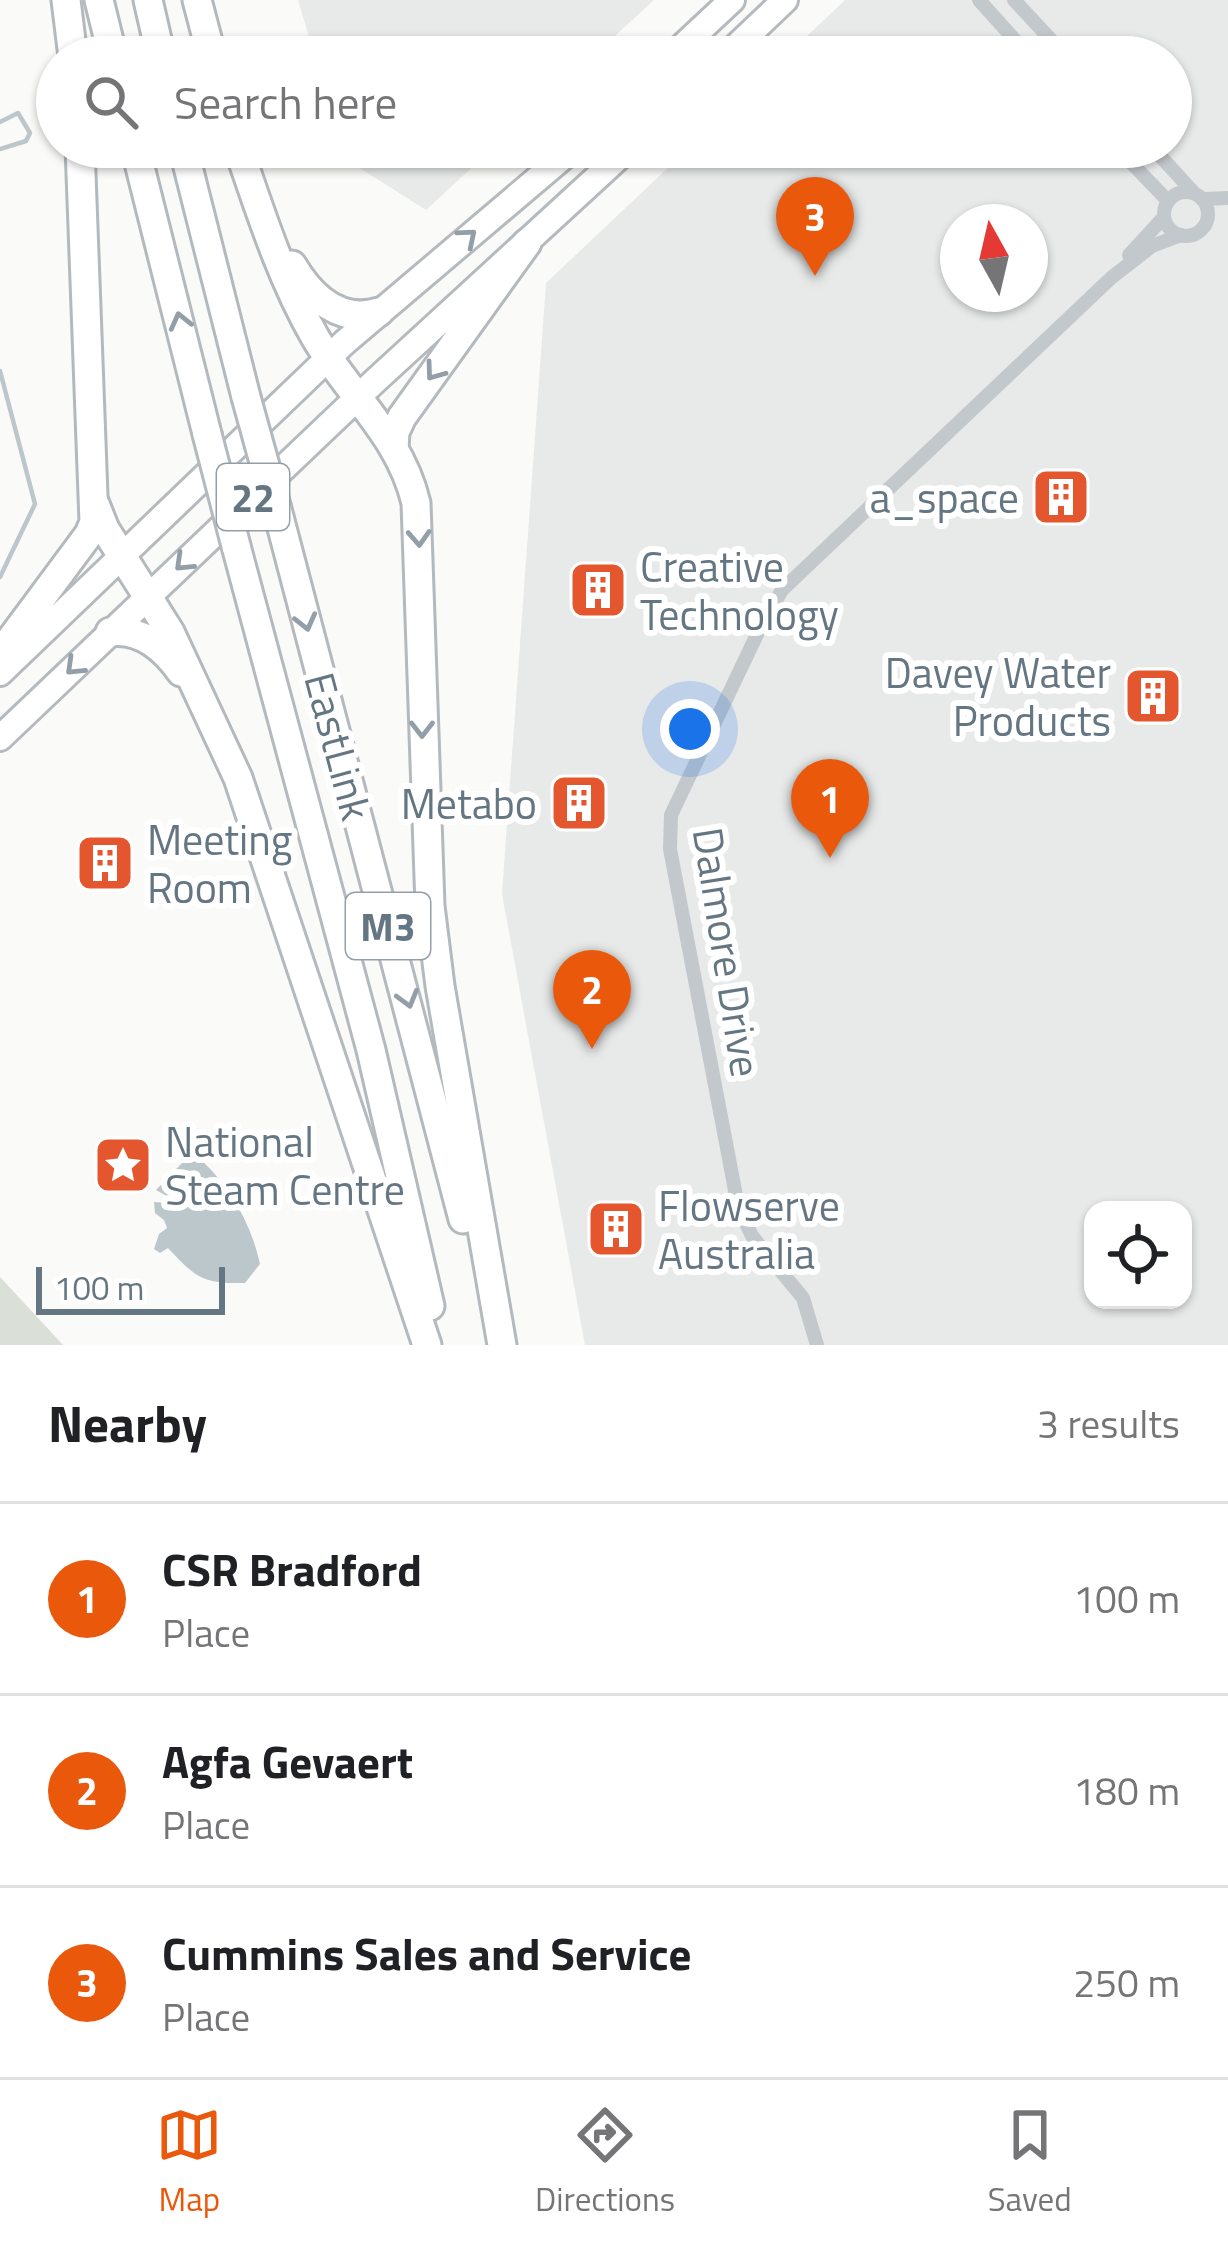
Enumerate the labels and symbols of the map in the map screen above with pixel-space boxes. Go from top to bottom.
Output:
pin: 3 [776,177,854,276]
north arrow [940,204,1048,312]
one-way arrow [454,230,476,252]
one-way arrow [169,311,194,331]
one-way arrow [426,359,448,381]
road number: 22 [217,464,289,530]
place label: a_space [869,465,1019,529]
building icon: a_space [1030,466,1092,528]
one-way arrow [406,529,432,548]
place label: Creative Technology [640,534,839,646]
one-way arrow [175,549,196,571]
building icon: Creative Technology [567,559,629,621]
one-way arrow [292,612,317,632]
place label: Davey Water Products [885,640,1111,752]
one-way arrow [66,653,87,675]
street label: EastLink [289,665,389,827]
building icon: Davey Water Products [1122,665,1184,727]
your location [660,699,720,759]
one-way arrow [409,721,435,739]
pin: 1 [791,759,869,858]
place label: Metabo [401,771,537,835]
building icon: Metabo [548,772,610,834]
place label: Meeting Room [147,807,292,919]
street label: Dalmore Drive [677,823,779,1081]
building icon: Meeting Room [74,832,136,894]
road number: M3 [346,893,430,959]
pin: 2 [553,950,631,1049]
one-way arrow [394,987,419,1008]
place label: National Steam Centre [165,1109,405,1221]
place icon: National Steam Centre [92,1134,154,1196]
place label: Flowserve Australia [658,1173,840,1285]
building icon: Flowserve Australia [585,1198,647,1260]
scale bar [36,1261,225,1314]

